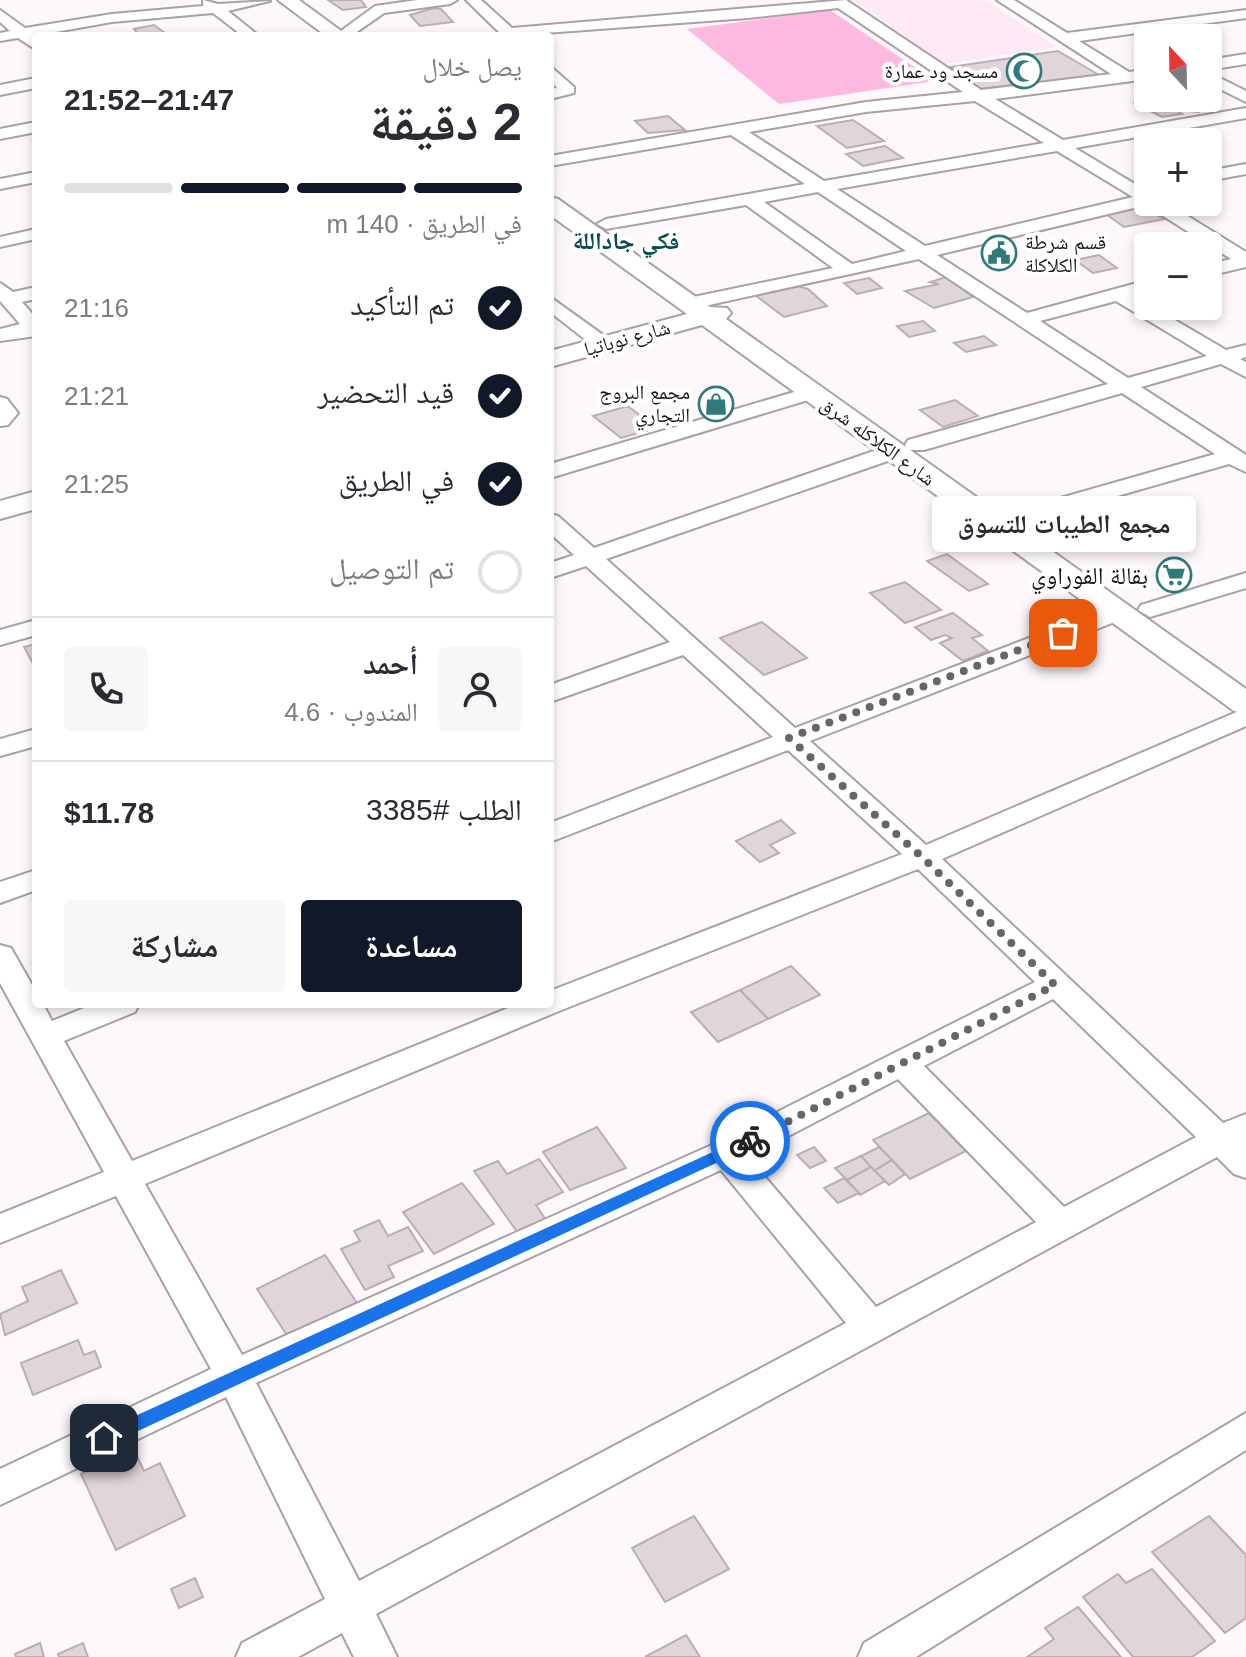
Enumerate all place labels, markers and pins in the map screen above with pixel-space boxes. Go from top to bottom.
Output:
mosque icon: مسجد ود عمارة [1005,52,1043,90]
place label: مسجد ود عمارة [885,60,998,82]
place label: قسم شرطة الكلاكلة [1025,231,1106,276]
public building icon: قسم شرطة الكلاكلة [980,234,1018,272]
place label: مجمع البروج التجاري [599,381,690,431]
shop icon: مجمع البروج التجاري [697,385,735,423]
callout: مجمع الطيبات للتسوق [931,497,1195,553]
supermarket icon: بقالة الفوراوي [1155,556,1193,594]
place label: بقالة الفوراوي [1031,562,1148,595]
pin [1029,599,1097,667]
pin [70,1404,138,1472]

